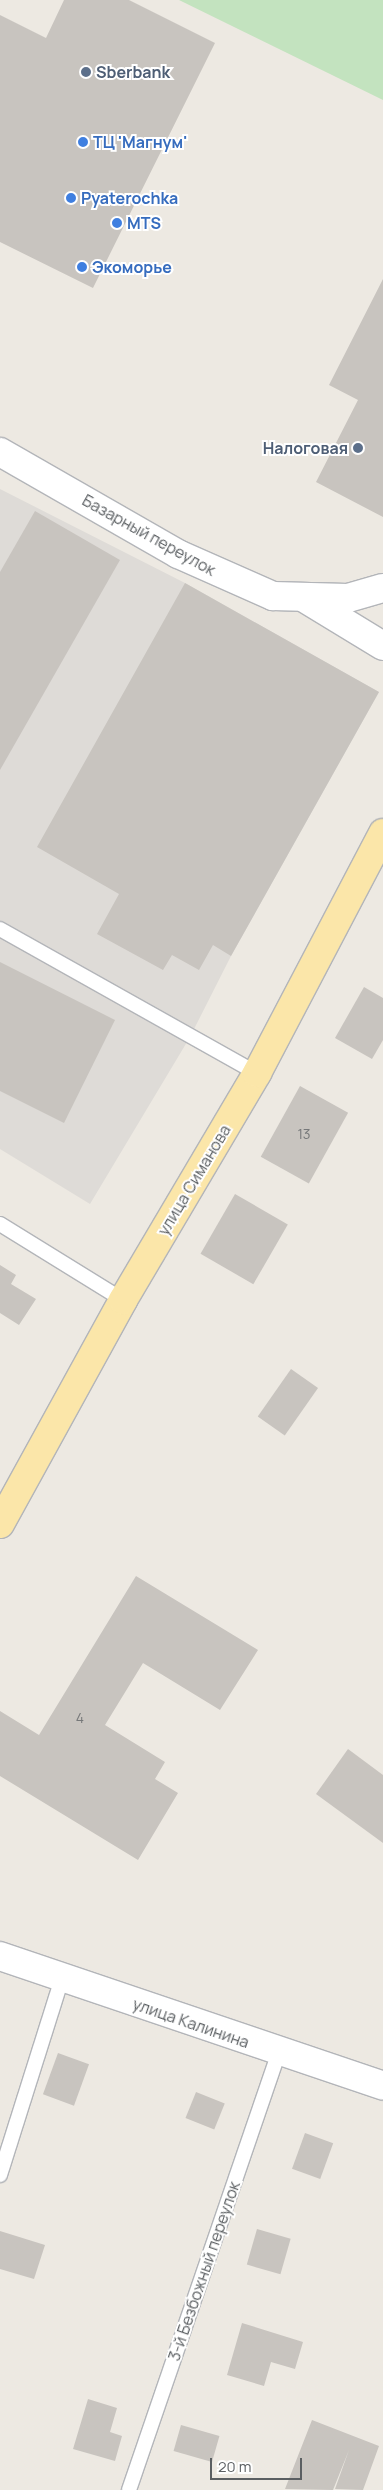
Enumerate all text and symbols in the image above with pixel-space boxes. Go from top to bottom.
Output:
place label: Sberbank [96,62,170,82]
marker: Sberbank [80,66,92,78]
place label: ТЦ 'Магнум' [93,132,187,152]
marker: ТЦ 'Магнум' [77,136,89,148]
place label: Pyaterochka [81,188,178,208]
marker: Pyaterochka [65,192,77,204]
place label: MTS [127,213,161,233]
marker: MTS [111,217,123,229]
place label: Экоморье [92,257,172,277]
marker: Экоморье [76,261,88,273]
place label: Налоговая [263,438,348,458]
marker: Налоговая [352,442,364,454]
street label: Базарный переулок [79,490,219,580]
street label: улица Симанова [154,1121,234,1239]
house number: 13 [297,1126,311,1142]
house number: 4 [76,1710,84,1726]
street label: улица Калинина [130,1994,252,2052]
street label: 3-й Безбожный переулок [164,2179,244,2363]
scale bar [213,2448,306,2480]
text: 20 m [218,2456,251,2477]

